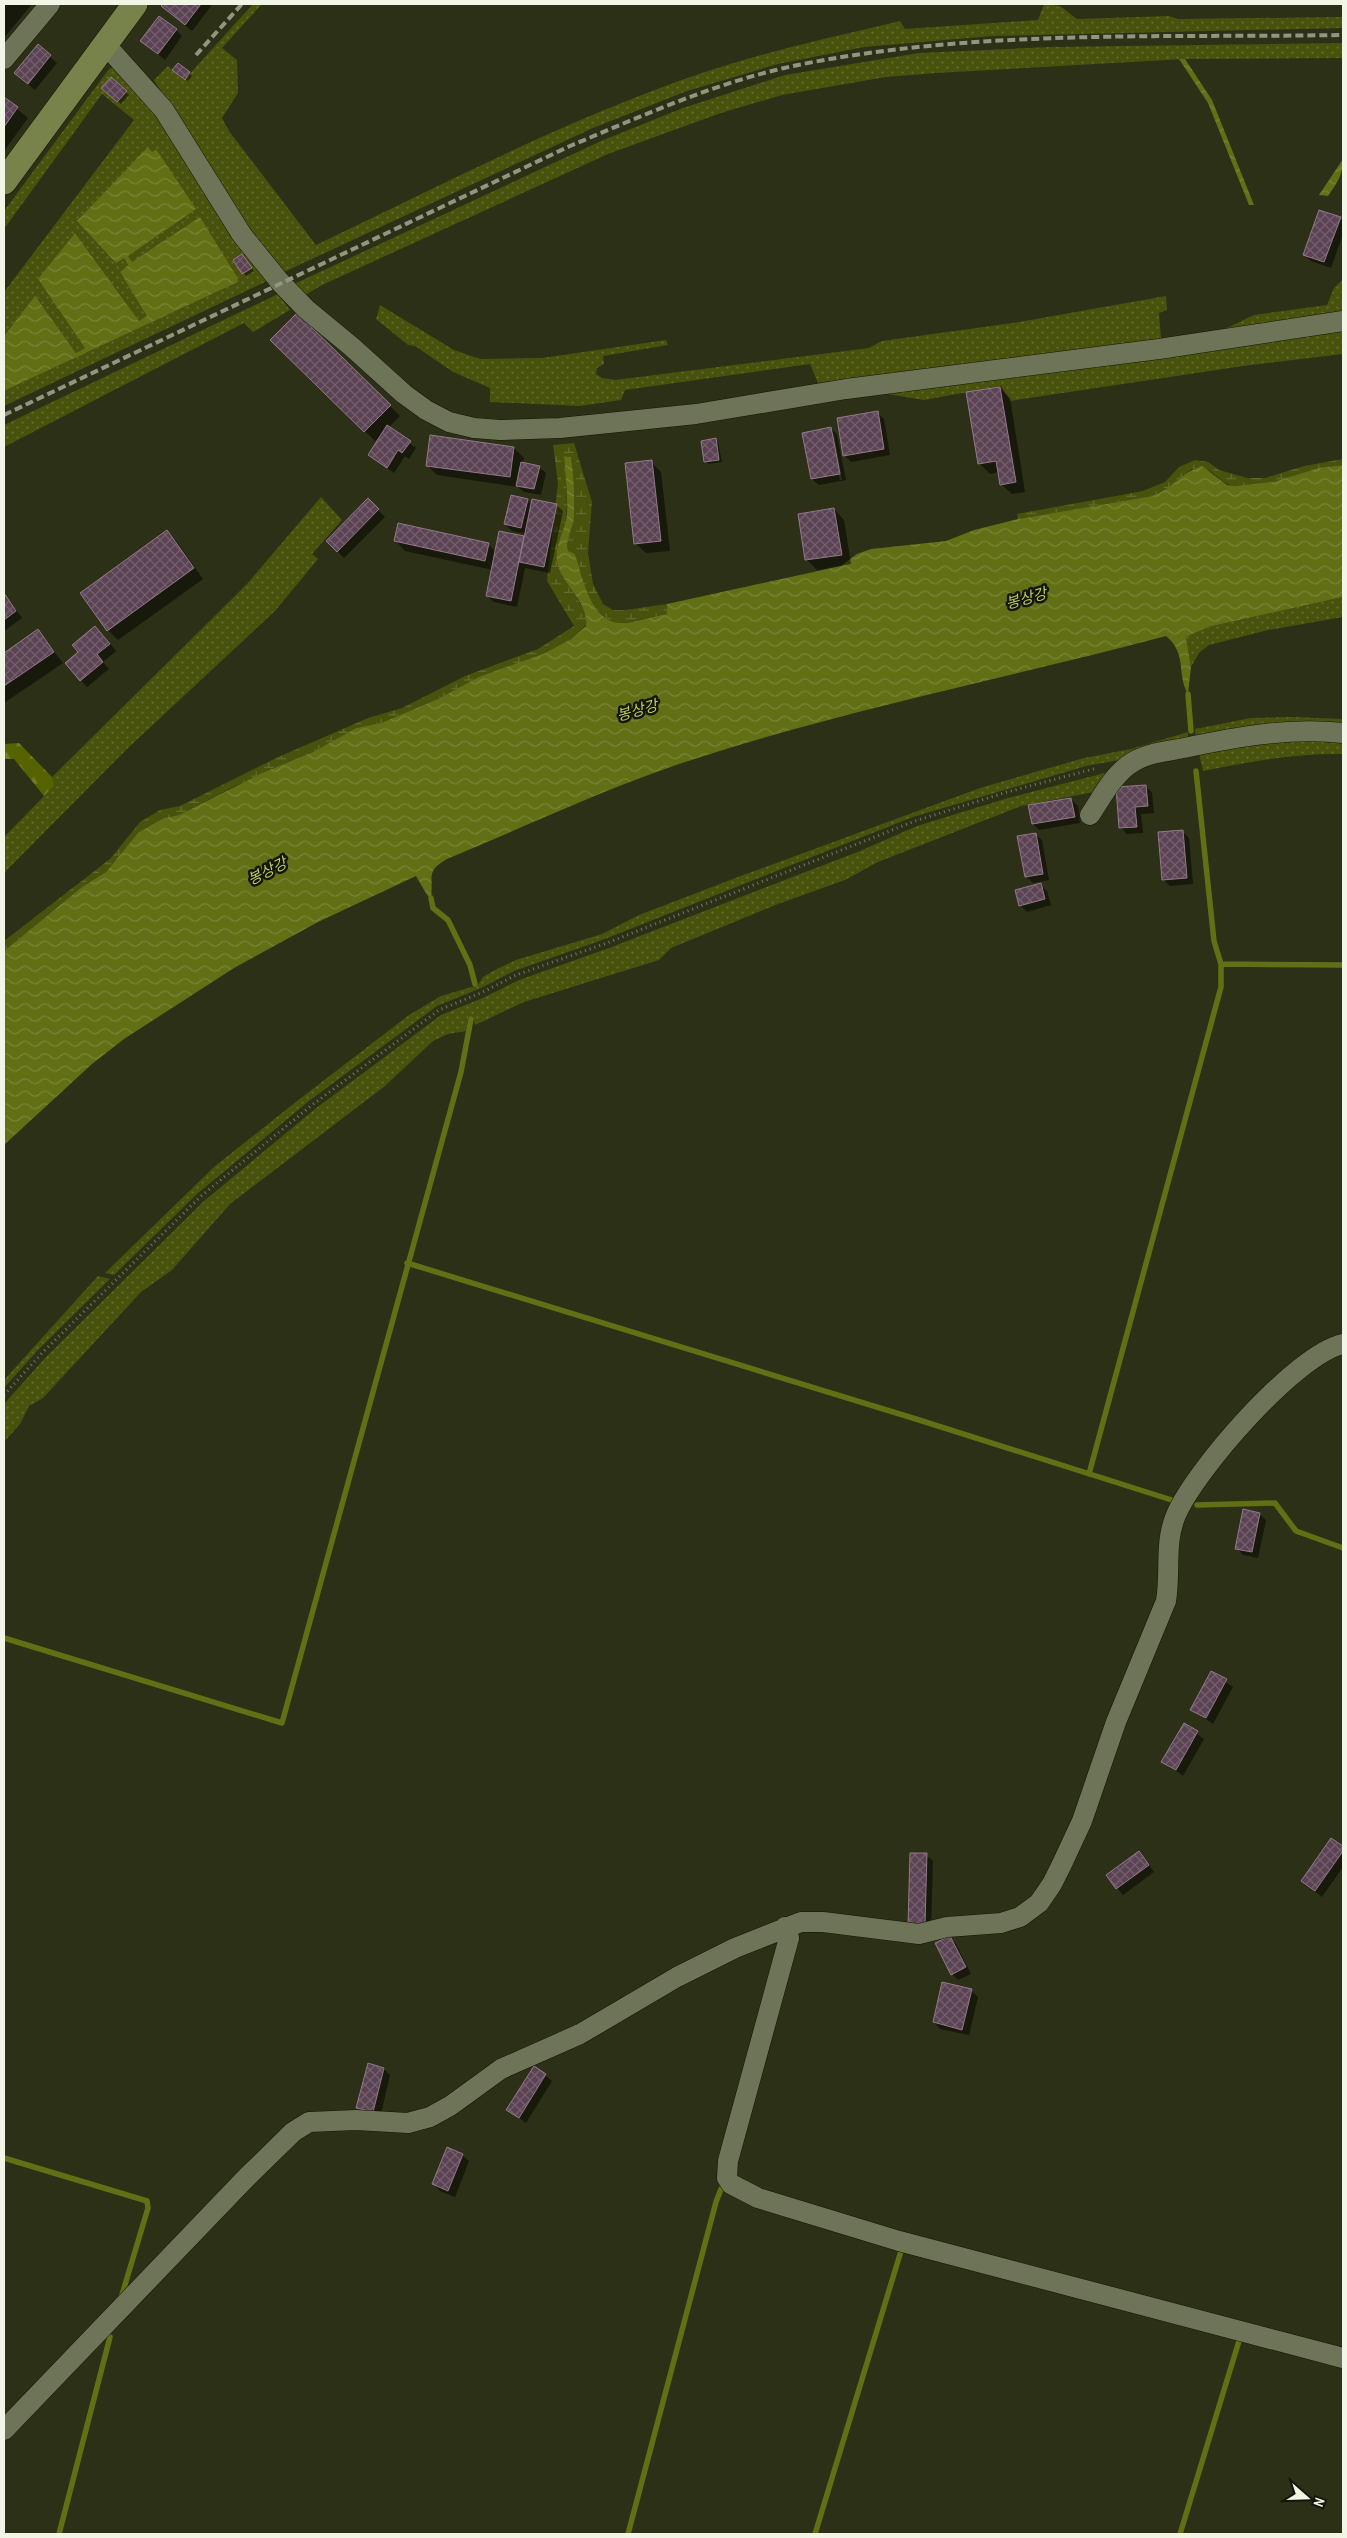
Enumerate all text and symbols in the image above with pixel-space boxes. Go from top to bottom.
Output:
water label: 봉상강 [1003,582,1051,614]
water label: 봉상강 [614,694,662,726]
water label: 봉상강 [244,851,292,890]
north arrow [1282,2473,1332,2523]
text: N [1309,2495,1329,2509]

